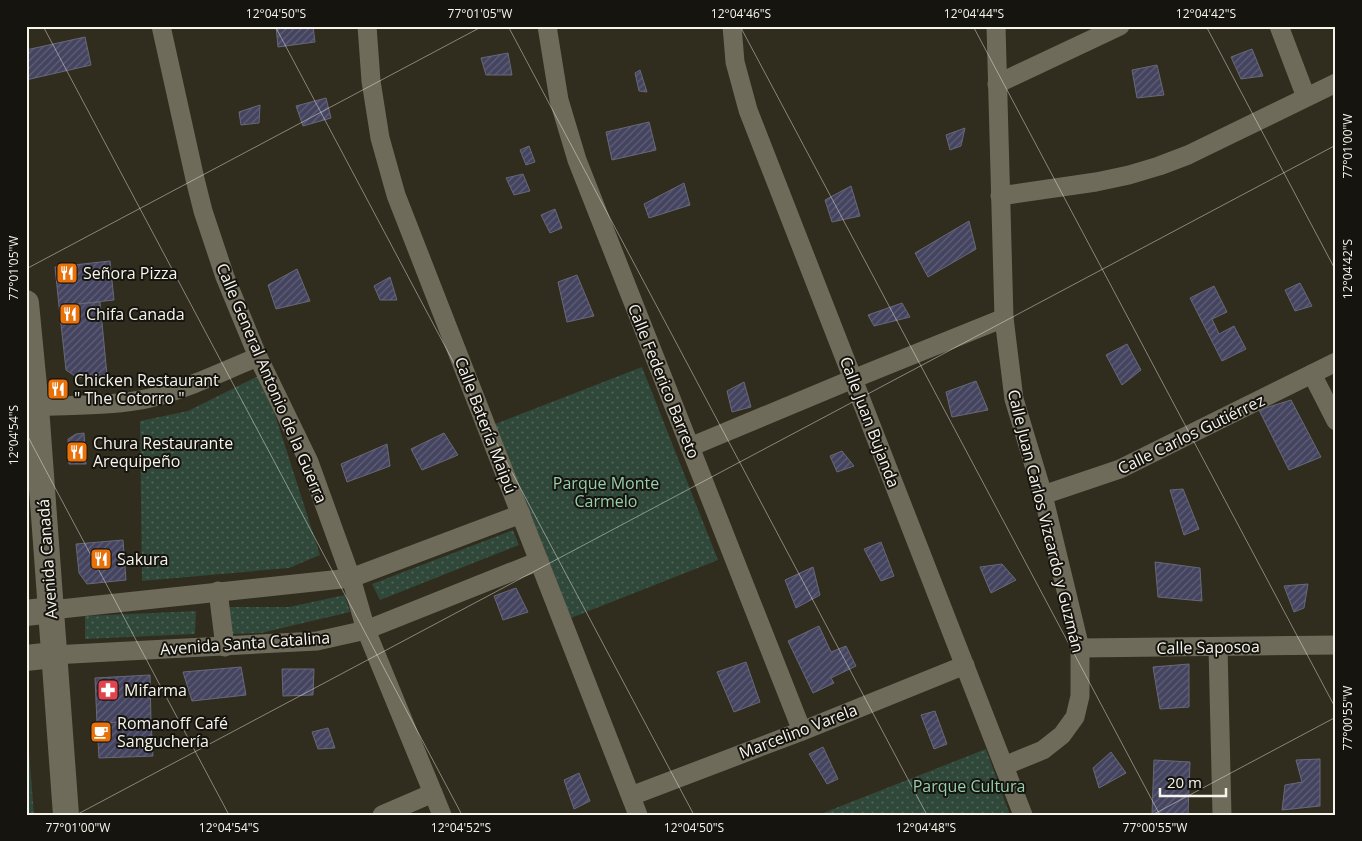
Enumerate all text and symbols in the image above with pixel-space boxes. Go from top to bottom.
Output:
text: 12°04'50"S [246,5,306,22]
text: 77°01'05"W [448,5,512,22]
text: 12°04'46"S [711,5,771,22]
text: 12°04'44"S [944,5,1004,22]
text: 12°04'42"S [1176,5,1236,22]
text: 77°01'00"W [1339,114,1356,178]
text: 77°01'05"W [5,236,22,300]
text: 12°04'42"S [1339,239,1356,299]
street label: Calle General Antonio de la Guerra [211,260,333,506]
restaurant icon: Señora Pizza [55,261,79,285]
place label: Señora Pizza [83,262,177,284]
street label: Calle Federico Barreto [623,300,705,462]
restaurant icon: Chifa Canada [58,302,82,326]
place label: Chifa Canada [86,303,185,325]
street label: Calle Juan Bujanda [835,353,905,491]
street label: Calle Batería Maipú [450,354,522,496]
place label: Chicken Restaurant " The Cotorro " [74,369,219,409]
restaurant icon: Chicken Restaurant " The Cotorro " [46,377,70,401]
street label: Calle Juan Carlos Vizcardo y Guzmán [1003,387,1089,655]
street label: Calle Carlos Gutiérrez [1114,389,1268,479]
text: 12°04'54"S [5,405,22,465]
place label: Chura Restaurante Arequipeño [93,432,233,472]
restaurant icon: Chura Restaurante Arequipeño [65,440,89,464]
park label: Parque Monte Carmelo [553,472,659,512]
street label: Avenida Canadá [32,498,62,620]
restaurant icon: Sakura [89,547,113,571]
place label: Sakura [117,548,168,570]
street label: Avenida Santa Catalina [159,626,331,660]
street label: Calle Saposoa [1156,635,1260,659]
pharmacy icon: Mifarma [96,678,120,702]
place label: Mifarma [124,679,187,701]
text: 77°00'55"W [1339,686,1356,750]
street label: Marcelino Varela [736,698,860,764]
place label: Romanoff Café Sanguchería [117,712,228,752]
cafe icon: Romanoff Café Sanguchería [89,720,113,744]
scale bar [1160,766,1226,798]
text: 20 m [1167,772,1202,792]
park label: Parque Cultura [913,775,1025,797]
text: 77°01'00"W [46,819,110,836]
text: 12°04'54"S [199,819,259,836]
text: 12°04'52"S [431,819,491,836]
text: 12°04'50"S [664,819,724,836]
text: 12°04'48"S [896,819,956,836]
text: 77°00'55"W [1123,819,1187,836]

